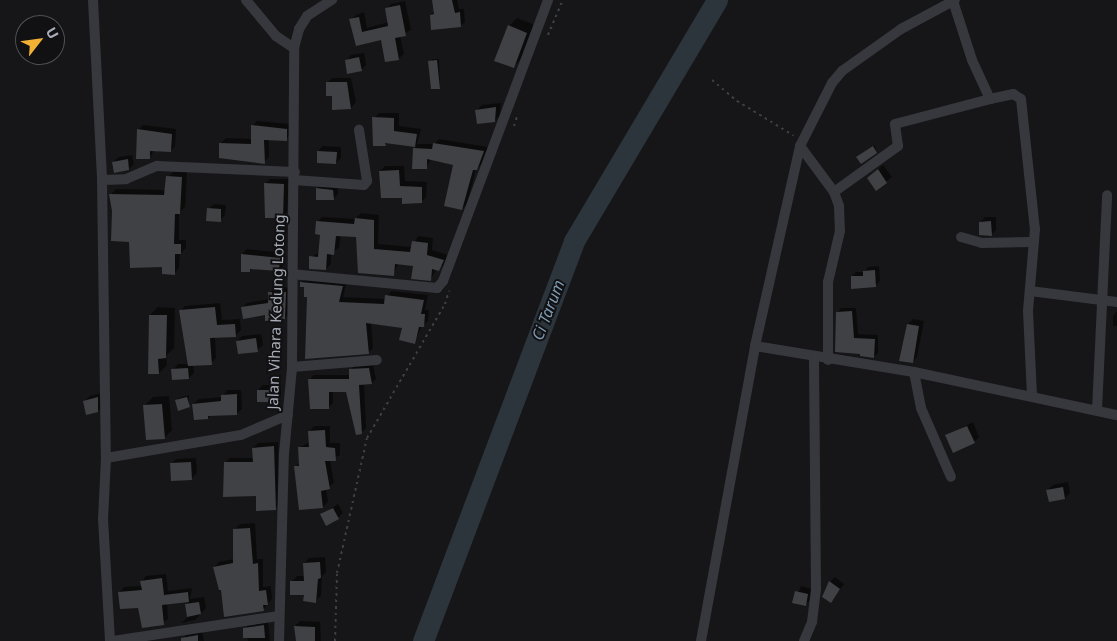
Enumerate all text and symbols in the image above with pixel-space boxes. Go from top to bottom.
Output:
north arrow [15,15,65,65]
text: U [42,23,63,42]
street label: Jalan Vihara Kedung Lotong [264,214,288,410]
water label: Ci Tarum [528,277,568,343]

